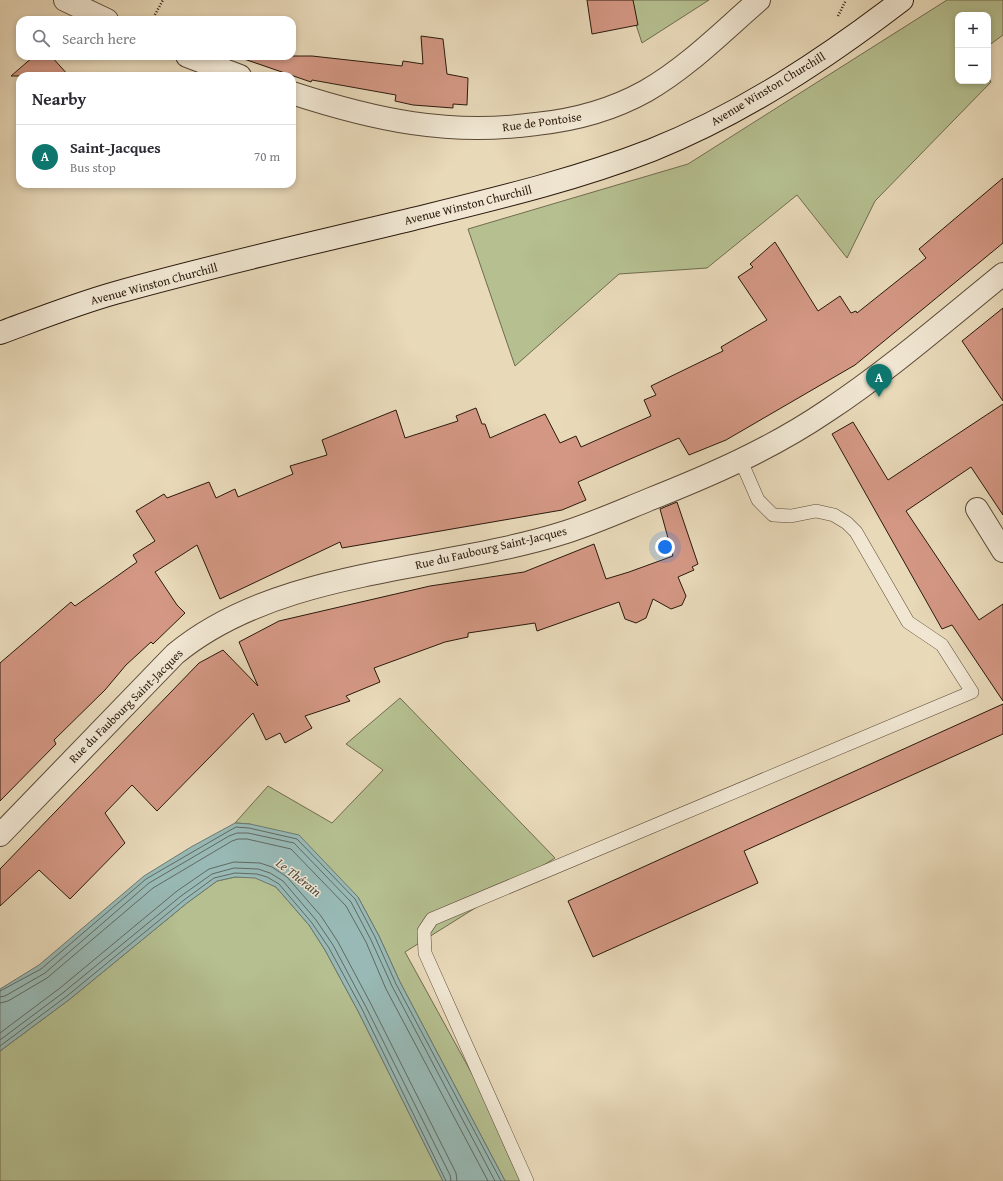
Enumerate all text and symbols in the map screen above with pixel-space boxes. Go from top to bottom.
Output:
map controls [955,12,991,84]
button: + [955,12,991,48]
search box [16,16,296,60]
icon: search [30,27,52,49]
text: Search here [62,28,136,49]
street label: Avenue Winston Churchill [707,47,829,130]
button: − [955,48,991,84]
text: Nearby [32,86,86,111]
street label: Rue de Pontoise [501,107,583,135]
text: Saint-Jacques [70,137,161,158]
text: A [41,147,49,166]
text: 70 m [254,147,280,166]
text: Bus stop [70,158,116,177]
street label: Avenue Winston Churchill [402,180,534,229]
street label: Avenue Winston Churchill [88,258,220,309]
pin: A [866,364,892,397]
street label: Rue du Faubourg Saint-Jacques [413,522,569,573]
your location [655,537,675,557]
street label: Rue du Faubourg Saint-Jacques [65,645,187,767]
water label: Le Thérain [271,853,326,901]

